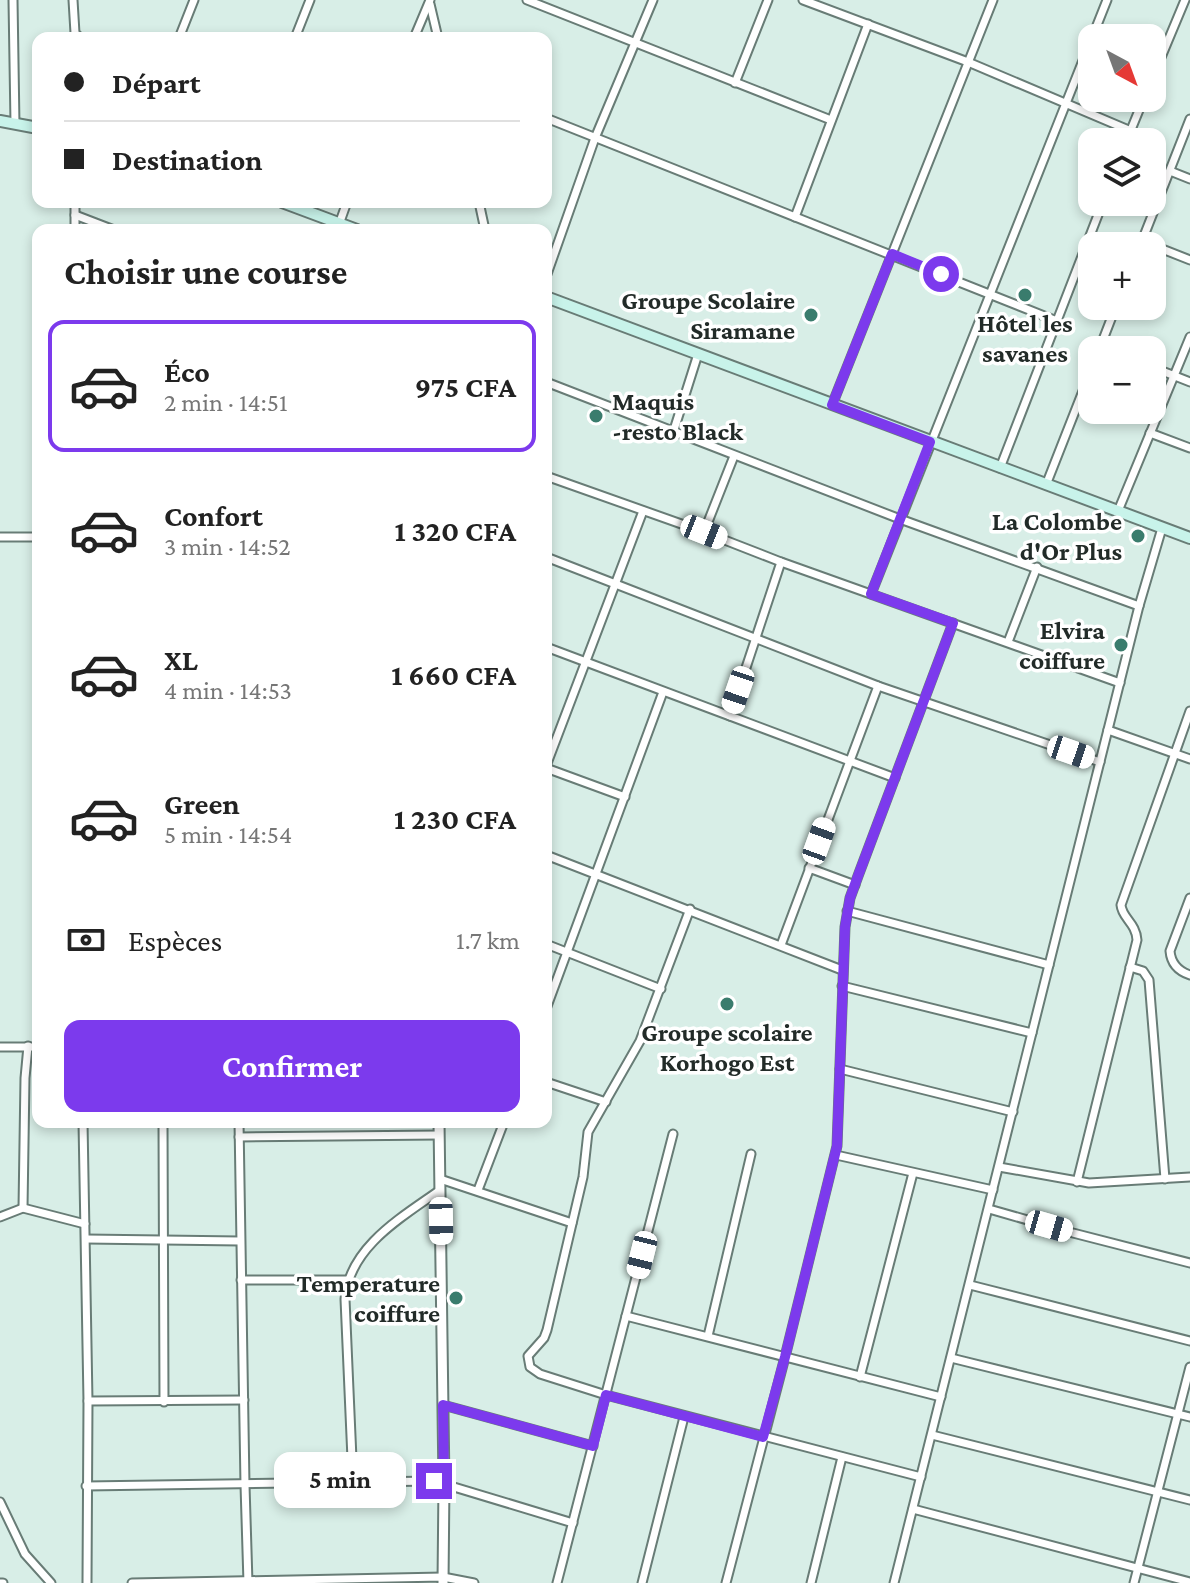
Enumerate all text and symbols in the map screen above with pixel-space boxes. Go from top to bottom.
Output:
north arrow [1078,24,1166,112]
map controls [1078,24,1166,424]
text: Départ [112,66,201,99]
button: layers [1078,128,1166,216]
text: Destination [112,143,263,176]
button: + [1078,232,1166,320]
text: Choisir une course [64,252,347,292]
route start [923,256,959,292]
place label: Groupe Scolaire Siramane [621,286,795,345]
marker: Hôtel les savanes [1016,286,1034,304]
marker: Groupe Scolaire Siramane [802,306,820,324]
place label: Hôtel les savanes [977,309,1073,368]
button: − [1078,336,1166,424]
icon: car [68,350,140,422]
text: Éco [164,355,210,388]
text: 975 CFA [415,370,516,403]
place label: Maquis -resto Black [612,387,744,446]
text: 2 min · 14:51 [164,388,288,417]
marker: Maquis -resto Black [587,407,605,425]
icon: car [68,494,140,566]
text: Confort [164,499,263,532]
place label: La Colombe d'Or Plus [992,507,1122,566]
car [677,512,731,552]
text: 1 320 CFA [394,514,516,547]
marker: La Colombe d'Or Plus [1129,527,1147,545]
text: 3 min · 14:52 [164,532,291,561]
place label: Elvira coiffure [1019,616,1105,675]
marker: Elvira coiffure [1112,636,1130,654]
icon: car [68,638,140,710]
text: XL [164,643,198,676]
text: 1 660 CFA [391,658,516,691]
car [719,663,757,717]
text: 4 min · 14:53 [164,676,292,705]
car [1044,733,1098,771]
icon: car [68,782,140,854]
text: Green [164,787,240,820]
text: 1 230 CFA [394,802,516,835]
car [800,814,838,868]
text: 5 min · 14:54 [164,820,292,849]
icon: cash [64,918,108,962]
text: Espèces [128,924,222,957]
text: 1.7 km [456,926,520,955]
marker: Groupe scolaire Korhogo Est [718,995,736,1013]
place label: Groupe scolaire Korhogo Est [641,1018,813,1077]
button: Confirmer [64,1020,520,1112]
car [429,1197,453,1245]
car [1023,1208,1075,1244]
car [625,1229,659,1281]
place label: Temperature coiffure [296,1269,440,1328]
marker: Temperature coiffure [447,1289,465,1307]
callout: 5 min [274,1453,406,1509]
route end [416,1463,452,1499]
text: 5 min [309,1465,371,1494]

